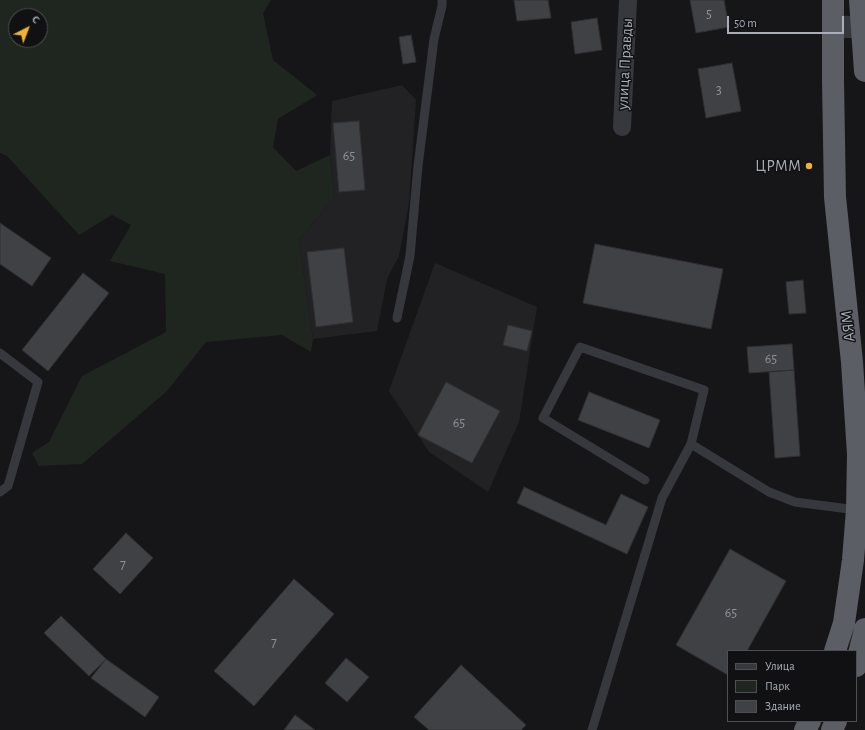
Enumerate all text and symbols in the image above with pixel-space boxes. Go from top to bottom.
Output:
house number: 5 [706,6,712,22]
north arrow [8,8,48,48]
scale bar [729,8,846,34]
text: С [30,13,42,26]
text: 50 m [734,17,757,29]
street label: улица Правды [613,18,637,110]
house number: 3 [716,82,722,98]
house number: 65 [343,148,355,164]
place label: ЦРММ [755,156,801,176]
marker: ЦРММ [804,161,814,171]
street label: АЯМ [837,309,859,343]
house number: 65 [765,351,777,367]
house number: 65 [453,415,465,431]
house number: 7 [120,556,126,572]
house number: 65 [725,605,737,621]
house number: 7 [271,634,277,650]
legend [727,650,857,722]
text: Улица [765,660,795,672]
text: Парк [765,680,790,692]
text: Здание [765,700,801,712]

